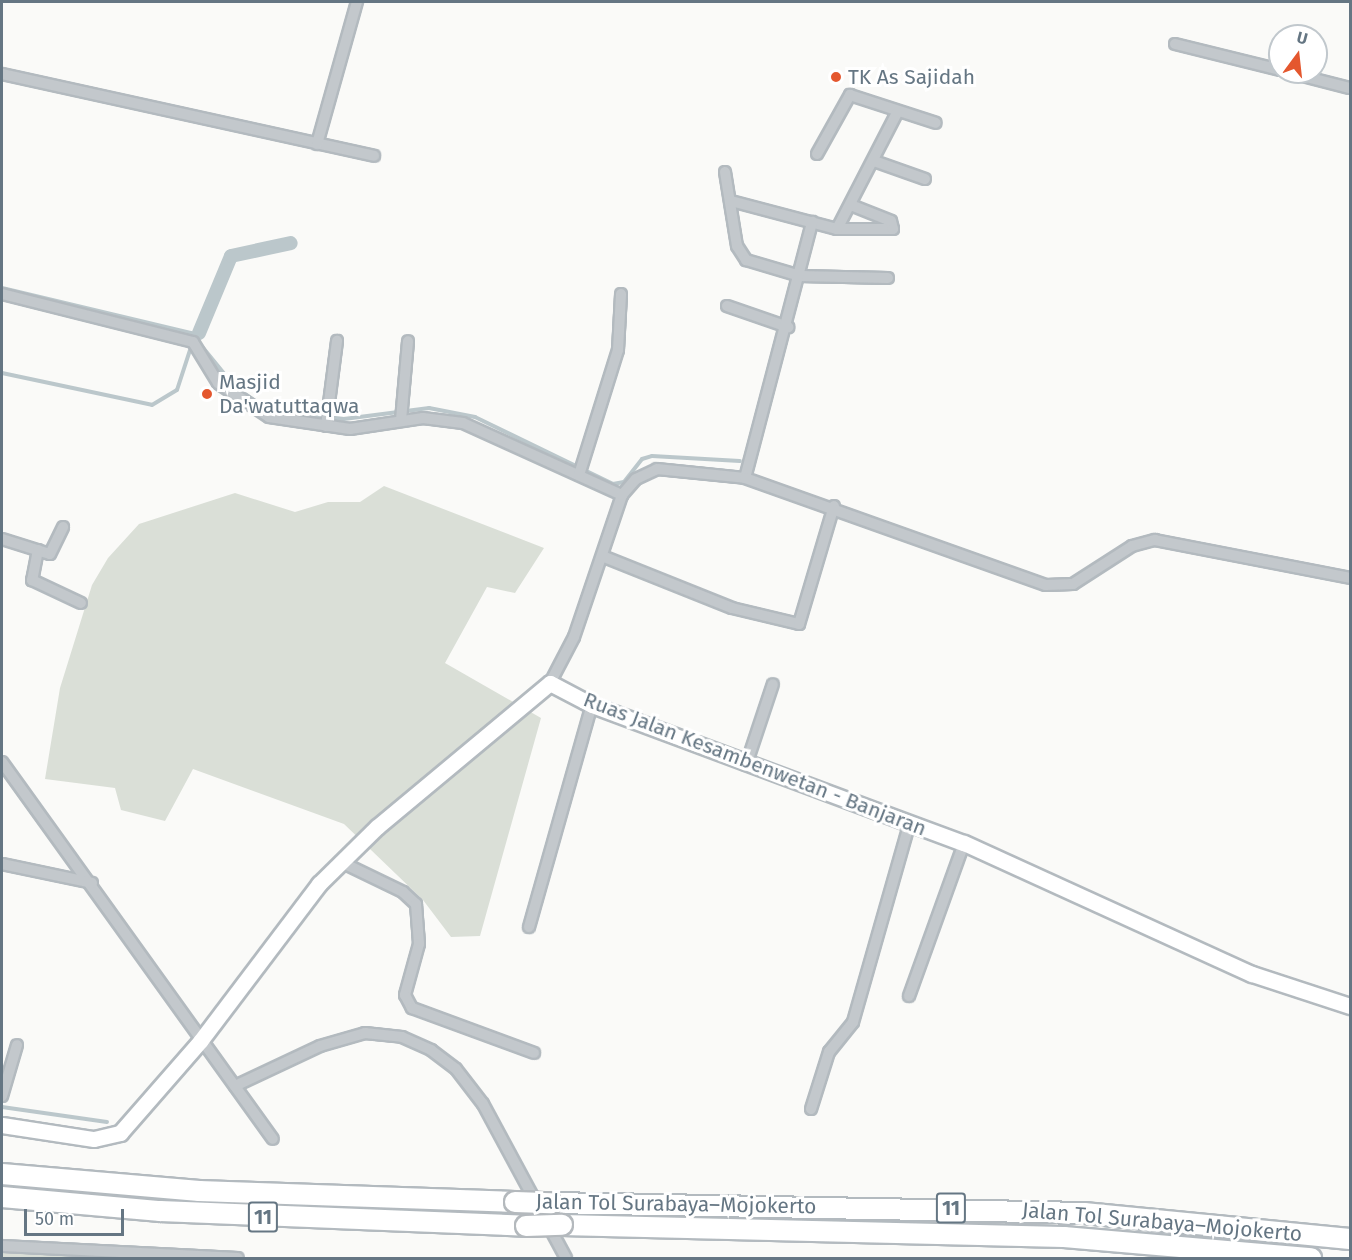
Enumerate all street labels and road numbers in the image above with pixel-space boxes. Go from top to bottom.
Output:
street label: Ruas Jalan Kesambenwetan - Banjaran [580,687,930,841]
street label: Jalan Tol Surabaya–Mojokerto [535,1189,817,1219]
road number: 11 [934,1191,968,1225]
street label: Jalan Tol Surabaya–Mojokerto [1021,1197,1303,1247]
road number: 11 [246,1200,280,1234]

